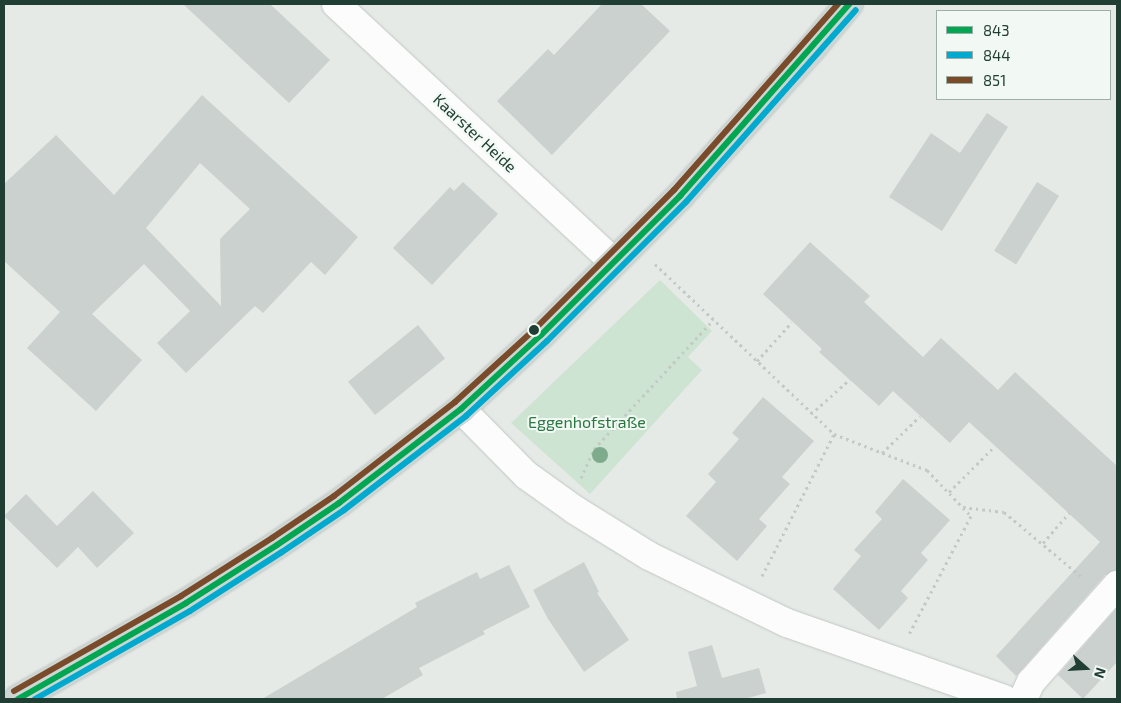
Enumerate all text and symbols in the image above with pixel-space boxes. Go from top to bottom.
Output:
legend [936,10,1111,100]
text: 843 [983,21,1010,39]
text: 844 [983,46,1011,64]
text: 851 [983,71,1006,89]
street label: Kaarster Heide [429,89,521,177]
unlabelled marker [529,325,539,335]
park label: Eggenhofstraße [528,412,646,432]
north arrow [1061,643,1111,693]
text: N [1091,665,1110,681]

